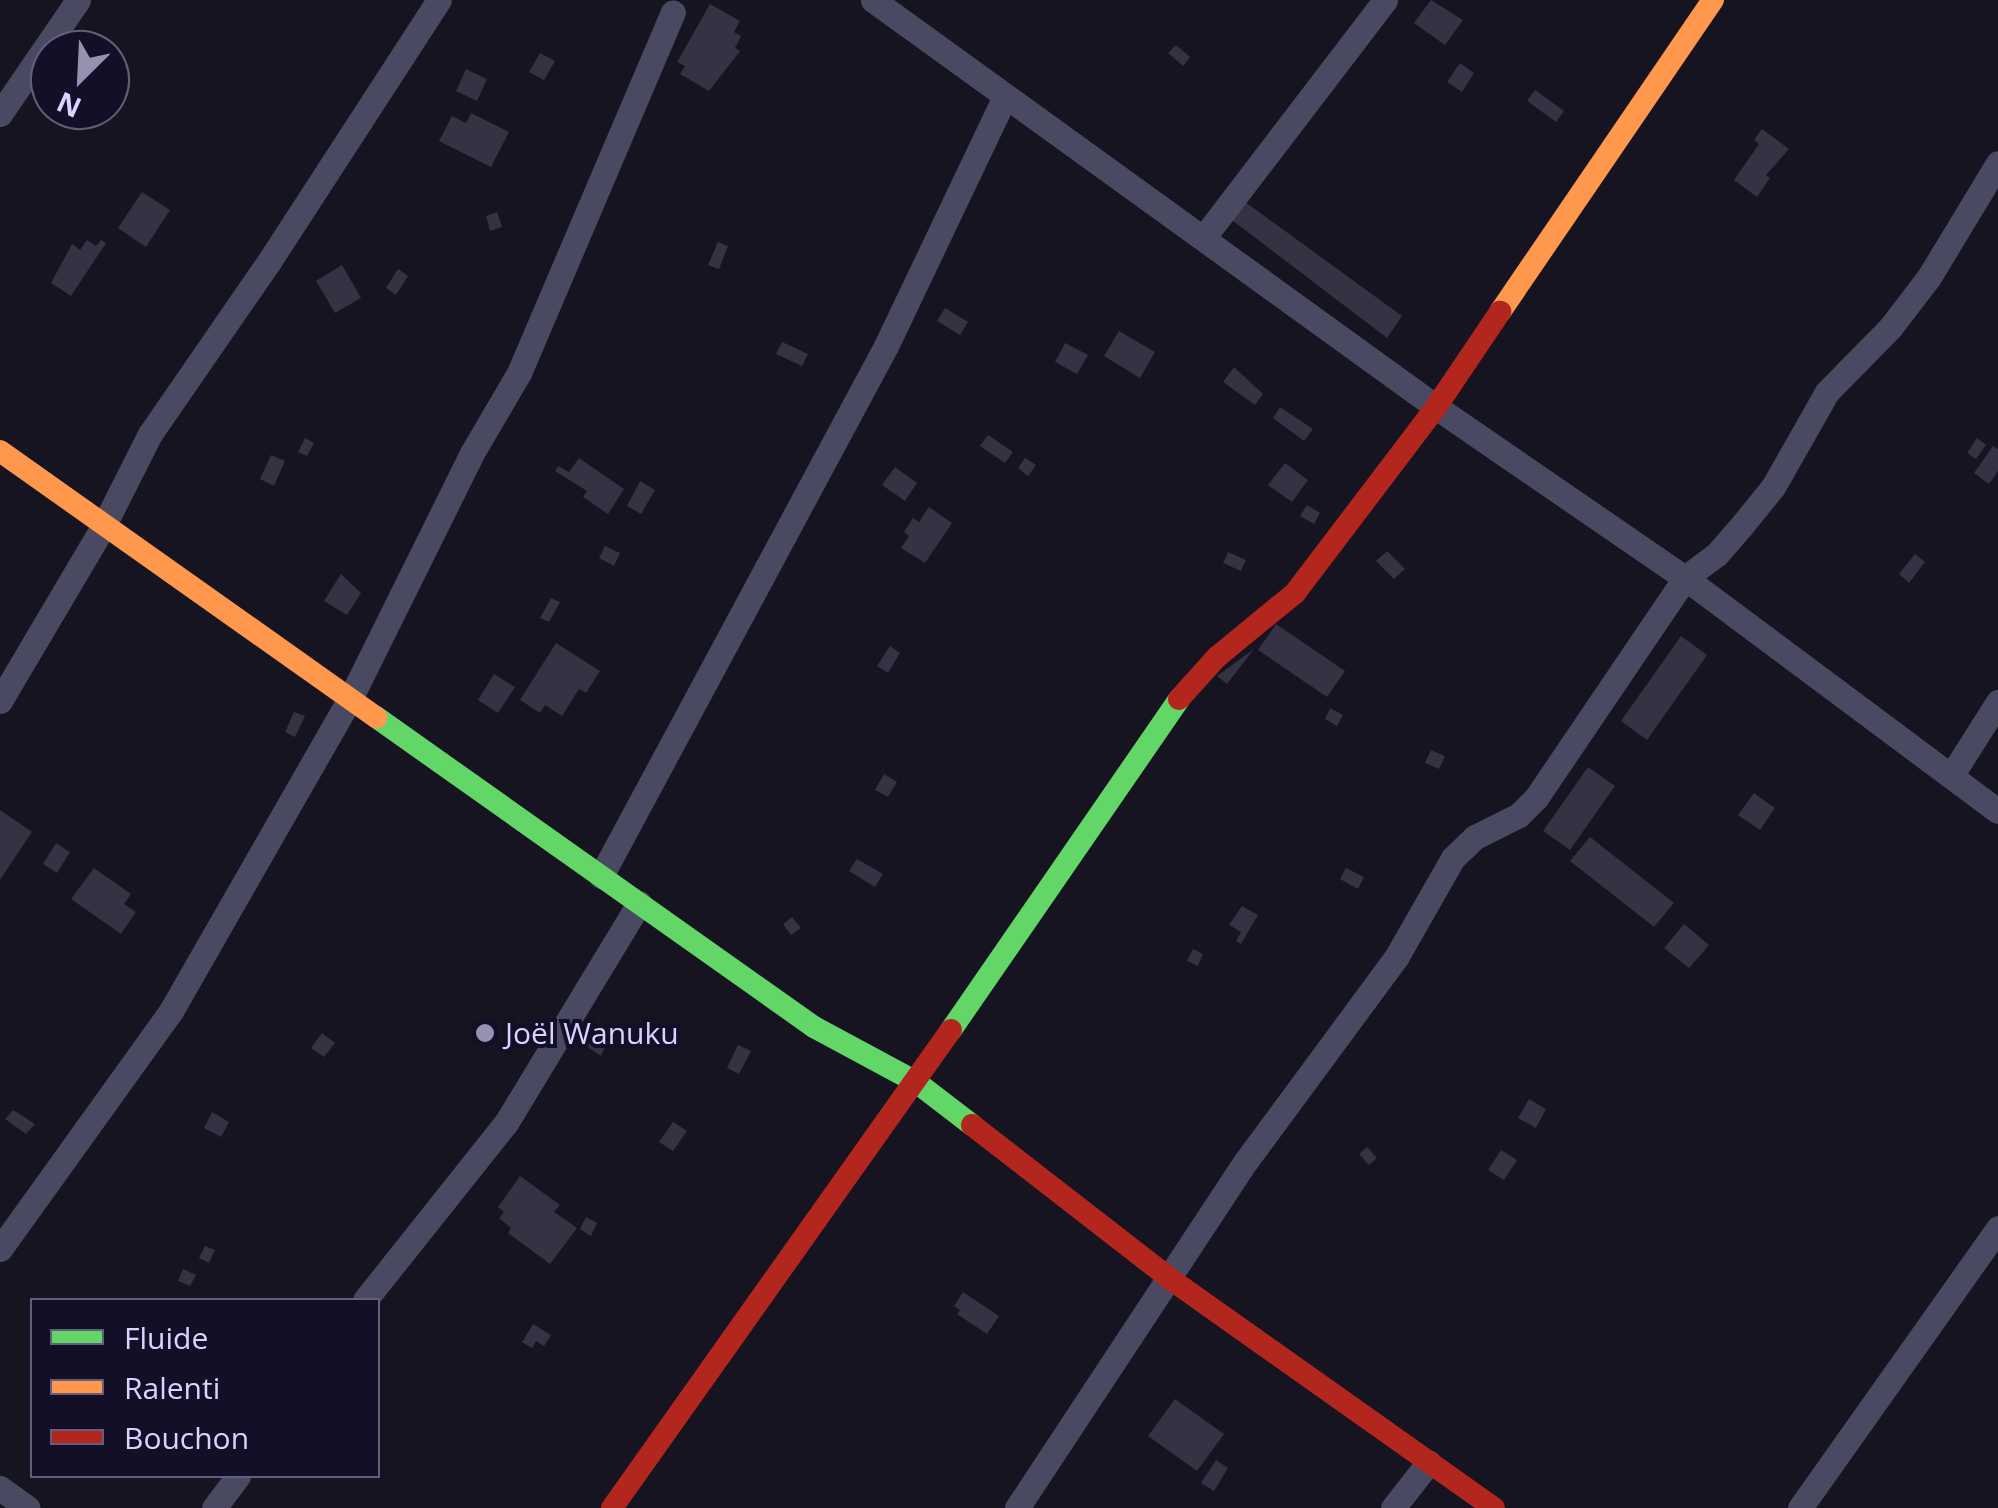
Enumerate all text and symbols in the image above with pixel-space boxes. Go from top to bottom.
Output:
north arrow [30,30,130,130]
text: N [50,84,87,128]
place label: Joël Wanuku [505,1015,679,1051]
marker: Joël Wanuku [474,1022,496,1044]
legend [30,1298,380,1478]
text: Fluide [124,1317,208,1358]
text: Ralenti [124,1367,220,1408]
text: Bouchon [124,1417,249,1458]

